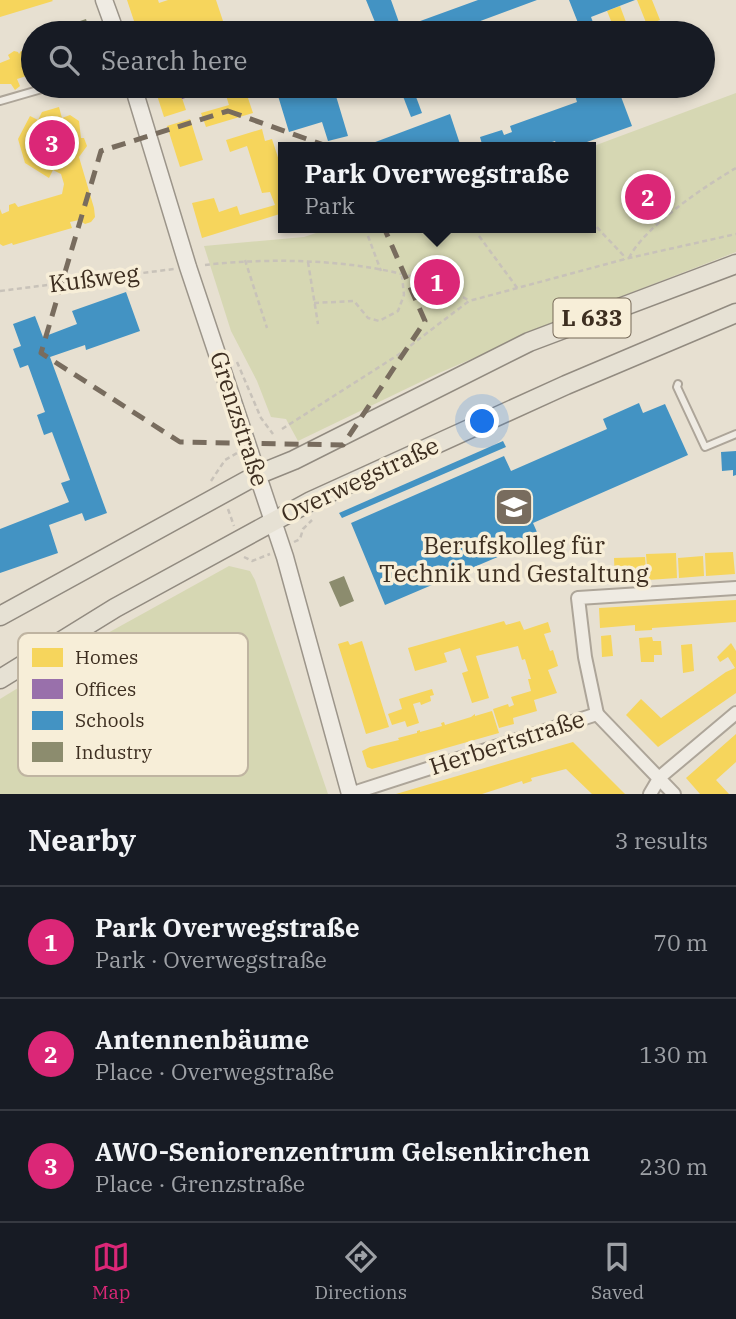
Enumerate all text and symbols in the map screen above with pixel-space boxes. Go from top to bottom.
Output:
search box [21,21,715,98]
icon: search [45,41,83,79]
text: Search here [101,43,247,77]
pin: 3 [29,117,75,169]
popup [278,142,596,233]
text: Park Overwegstraße [305,156,569,190]
pin: 2 [625,171,671,223]
text: Park [305,190,355,220]
pin: 1 [414,256,460,308]
street label: Kußweg [47,257,141,299]
road number: L 633 [554,298,630,338]
street label: Grenzstraße [203,347,277,490]
your location [465,404,499,438]
street label: Overwegstraße [275,429,444,530]
school or university icon: Berufskolleg für Technik und Gestaltung [493,486,535,528]
place label: Berufskolleg für Technik und Gestaltung [379,529,649,589]
legend [18,633,248,776]
text: Homes [75,645,138,669]
text: Offices [75,677,136,701]
street label: Herbertstraße [425,702,588,782]
text: Schools [75,708,144,732]
text: Industry [75,740,153,764]
text: Nearby [28,820,136,859]
text: 3 results [615,825,708,855]
text: Park Overwegstraße [95,910,360,944]
text: 1 [44,927,58,957]
text: 70 m [653,927,708,957]
text: Park · Overwegstraße [95,944,327,974]
text: Antennenbäume [95,1022,309,1056]
text: 2 [44,1039,58,1069]
text: 130 m [639,1039,708,1069]
text: Place · Overwegstraße [95,1056,334,1086]
text: AWO-Seniorenzentrum Gelsenkirchen [95,1134,590,1168]
text: 3 [44,1151,58,1181]
text: 230 m [639,1151,708,1181]
text: Place · Grenzstraße [95,1168,305,1198]
tab: Map [92,1238,131,1304]
tab: Directions [314,1238,407,1304]
tab: Saved [591,1238,644,1304]

